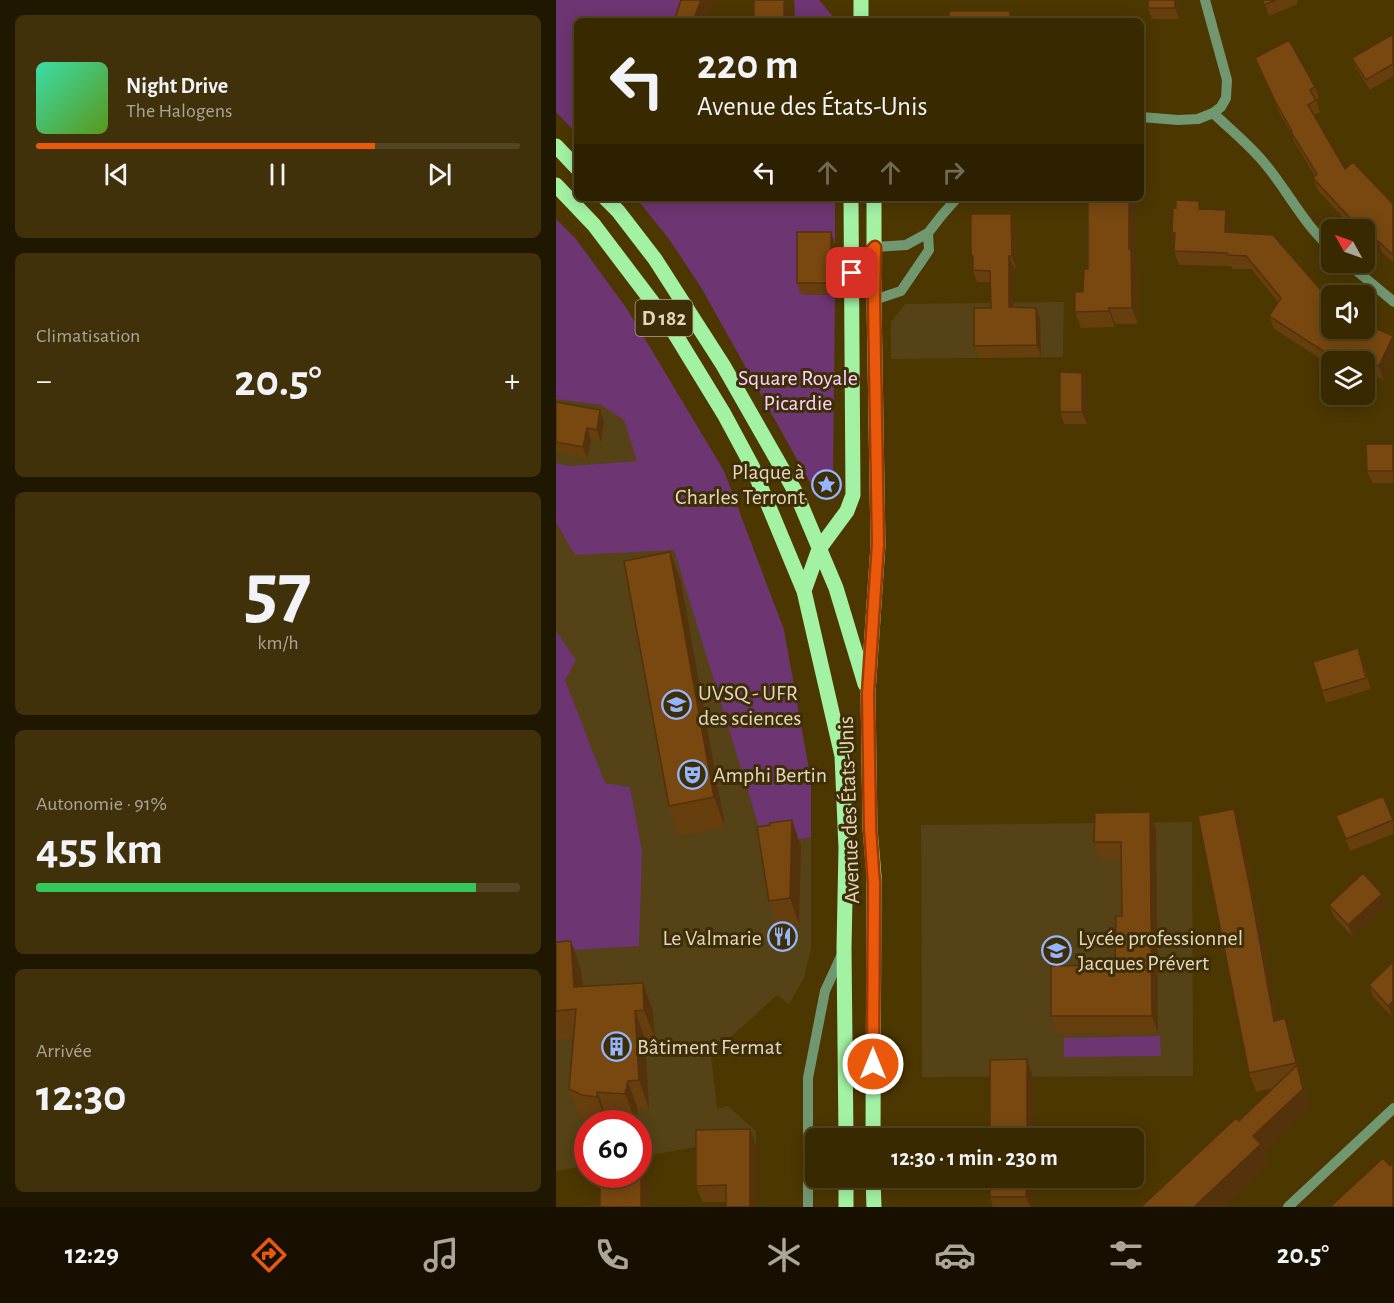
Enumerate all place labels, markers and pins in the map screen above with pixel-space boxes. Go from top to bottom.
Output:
pin [826,247,877,298]
place label: Plaque à Charles Terront [675,461,805,508]
place icon: Plaque à Charles Terront [810,468,842,500]
place label: UVSQ - UFR des sciences [698,682,802,729]
school or university icon: UVSQ - UFR des sciences [661,689,693,721]
theatre icon: Amphi Bertin [676,758,708,790]
place label: Amphi Bertin [713,764,827,786]
restaurant icon: Le Valmarie [767,921,799,953]
place label: Le Valmarie [662,927,762,949]
place label: Lycée professionnel Jacques Prévert [1078,927,1243,974]
school or university icon: Lycée professionnel Jacques Prévert [1041,934,1073,966]
building icon: Bâtiment Fermat [600,1030,632,1062]
place label: Bâtiment Fermat [637,1036,782,1058]

